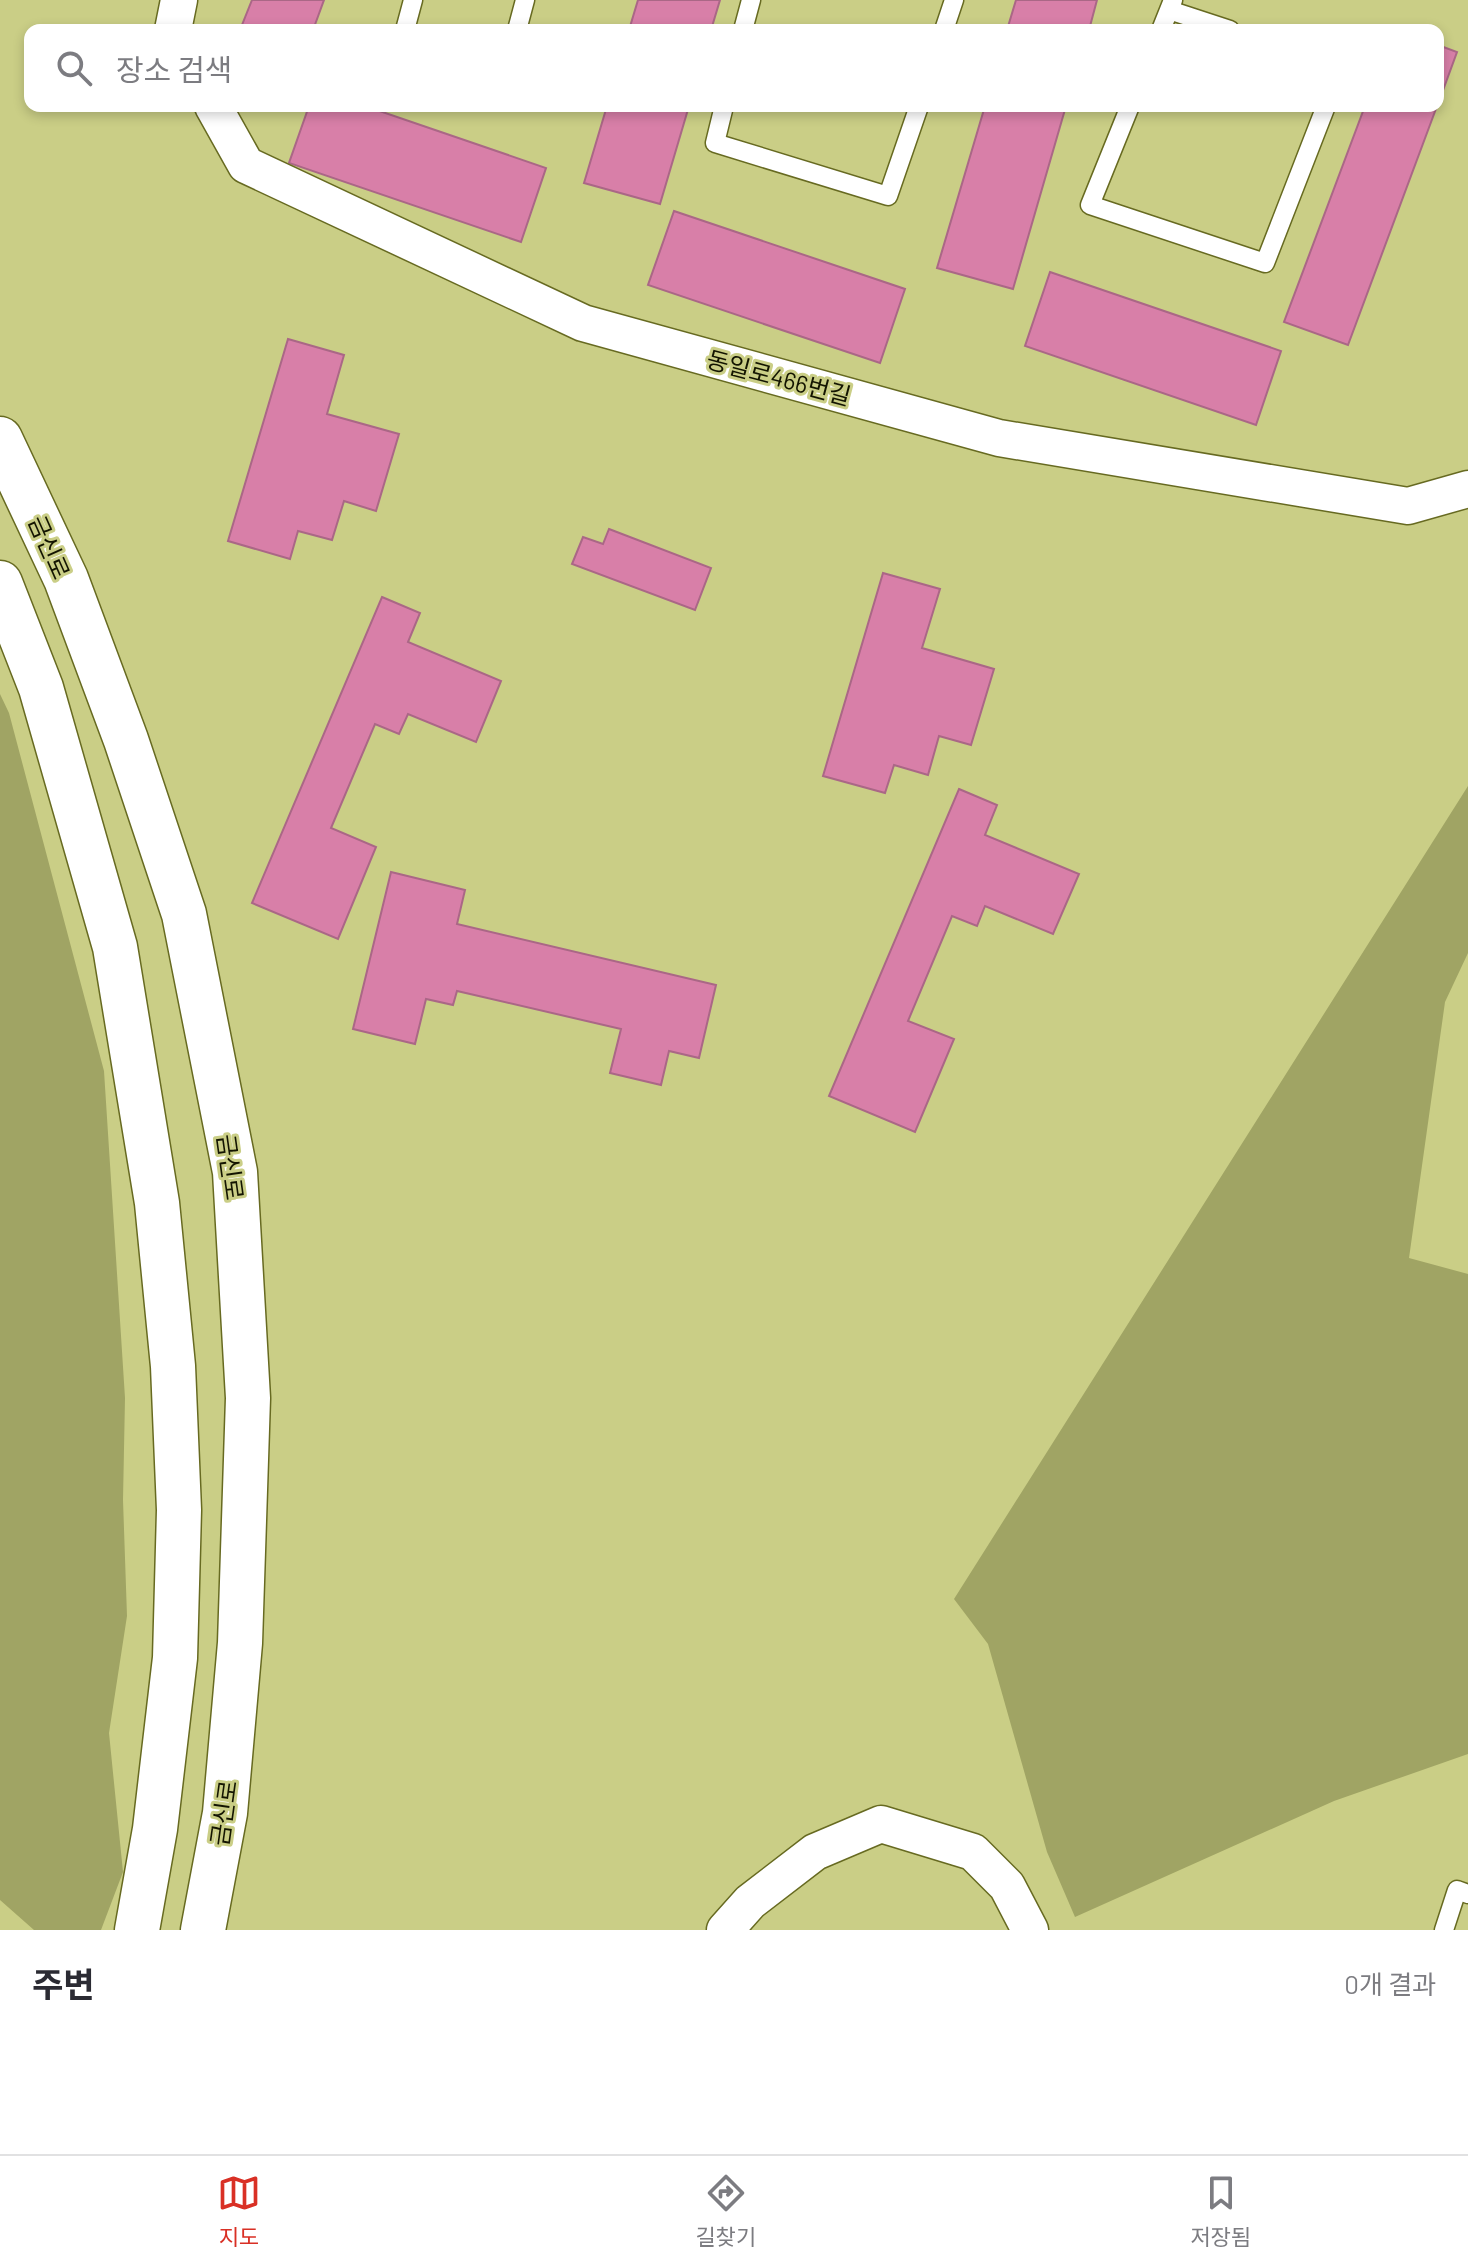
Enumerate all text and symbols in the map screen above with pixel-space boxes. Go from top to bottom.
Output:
search box [24,24,1444,112]
icon: search [52,46,96,90]
text: 장소 검색 [116,51,232,87]
street label: 동일로466번길 [704,344,854,410]
street label: 금신로 [23,511,77,583]
street label: 금신로 [212,1132,250,1202]
street label: 금신로 [204,1778,242,1848]
text: 주변 [32,1963,95,2004]
text: 0개 결과 [1344,1968,1436,1999]
tab: 지도 [217,2171,261,2251]
tab: 길찾기 [695,2171,756,2251]
tab: 저장됨 [1190,2171,1251,2251]

